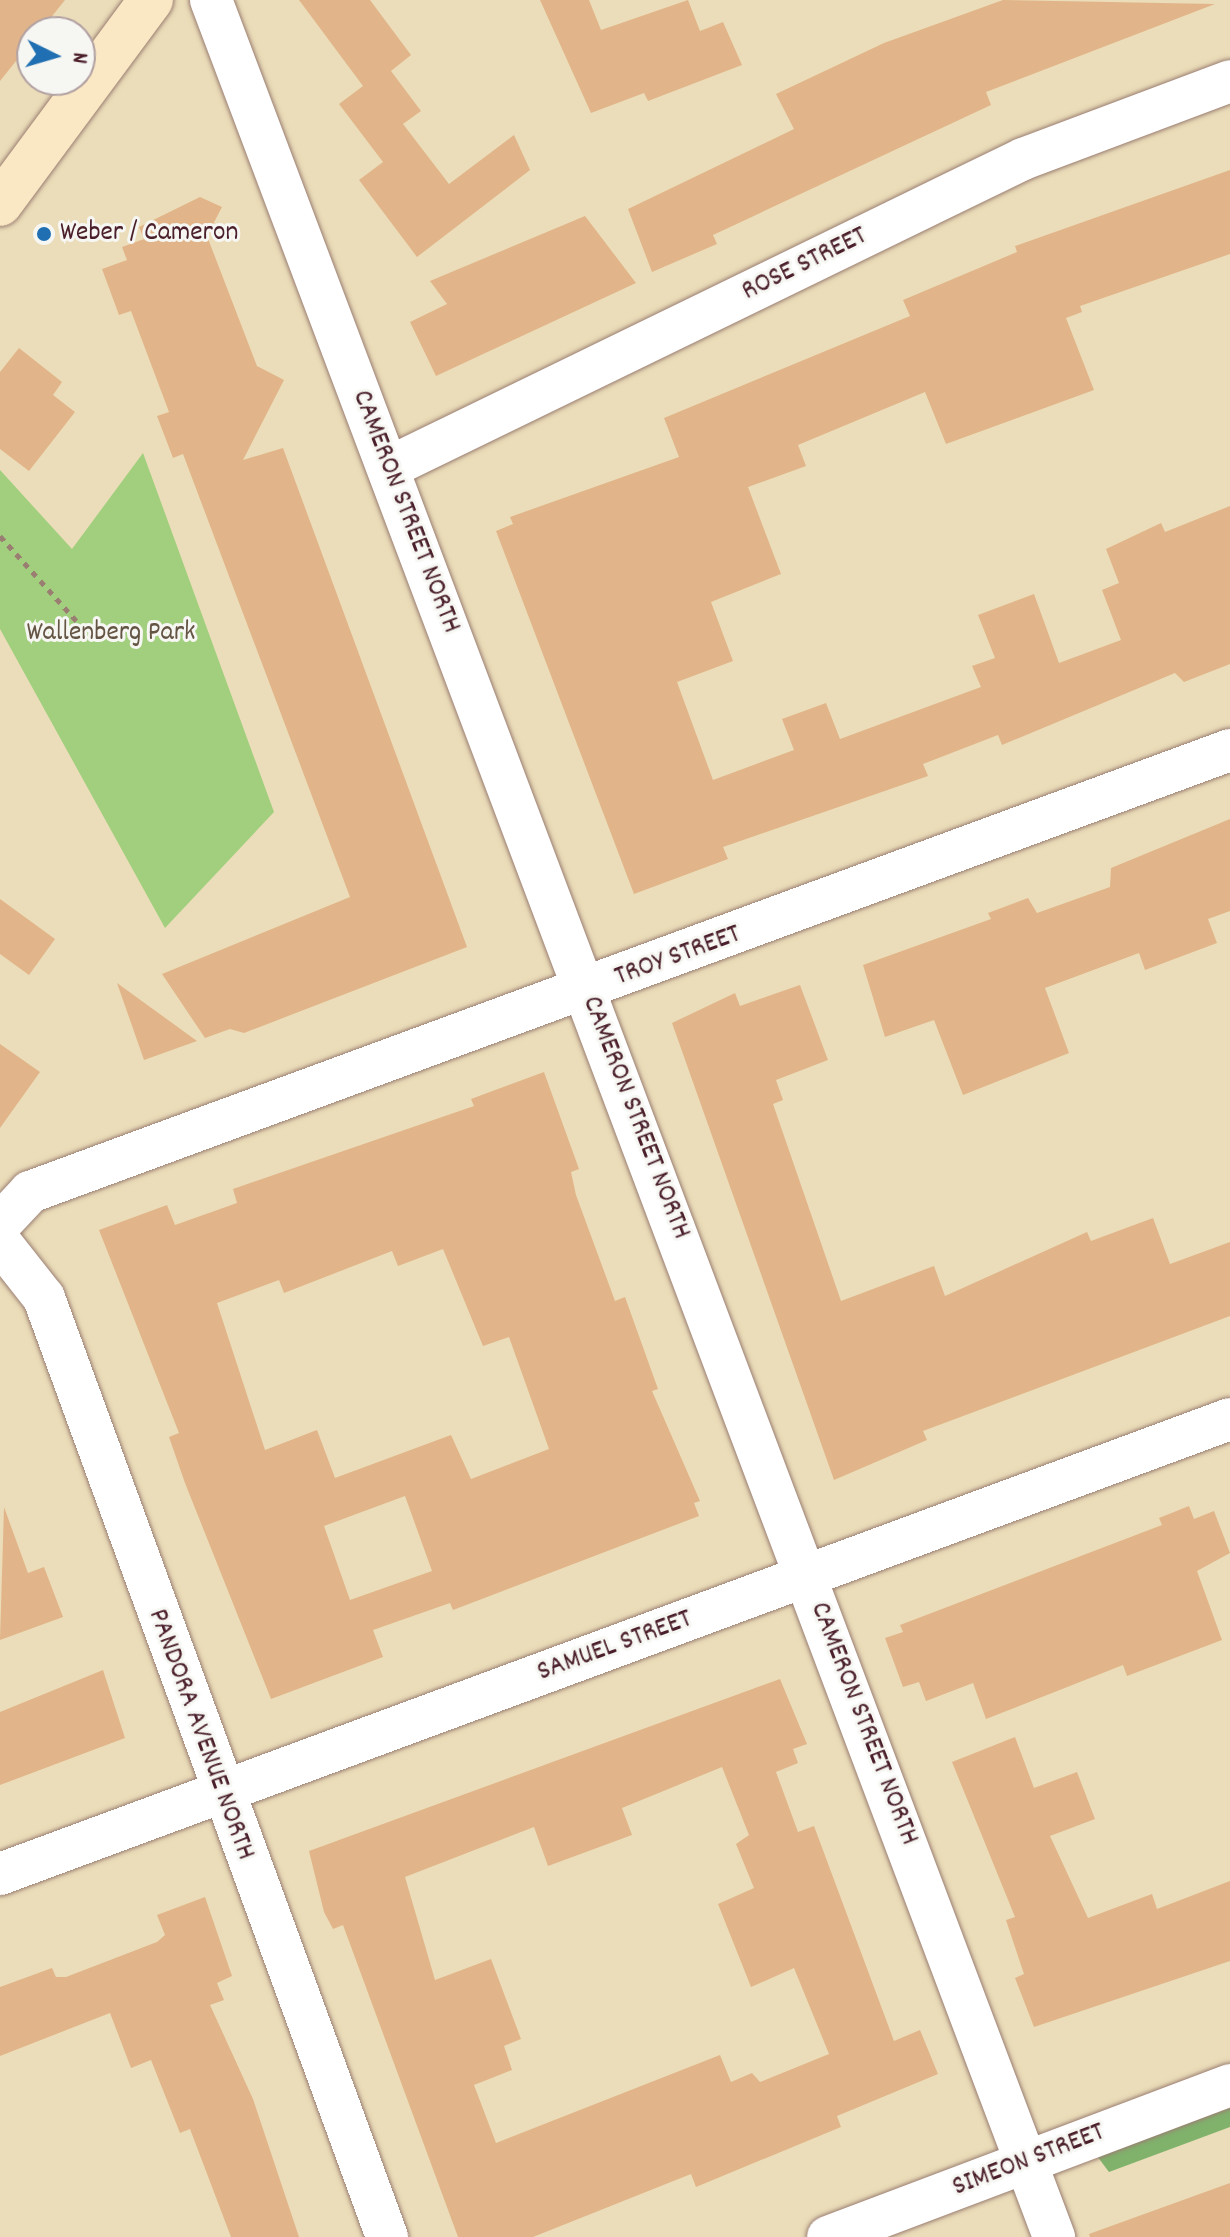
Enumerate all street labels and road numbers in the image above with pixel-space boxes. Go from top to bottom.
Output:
street label: ROSE STREET [737,220,873,310]
street label: CAMERON STREET NORTH [343,386,467,638]
street label: TROY STREET [611,919,745,995]
street label: CAMERON STREET NORTH [573,992,697,1244]
street label: CAMERON STREET NORTH [801,1598,925,1850]
street label: SAMUEL STREET [533,1604,697,1690]
street label: PANDORA AVENUE NORTH [139,1605,261,1865]
street label: SIMEON STREET [948,2117,1110,2205]

